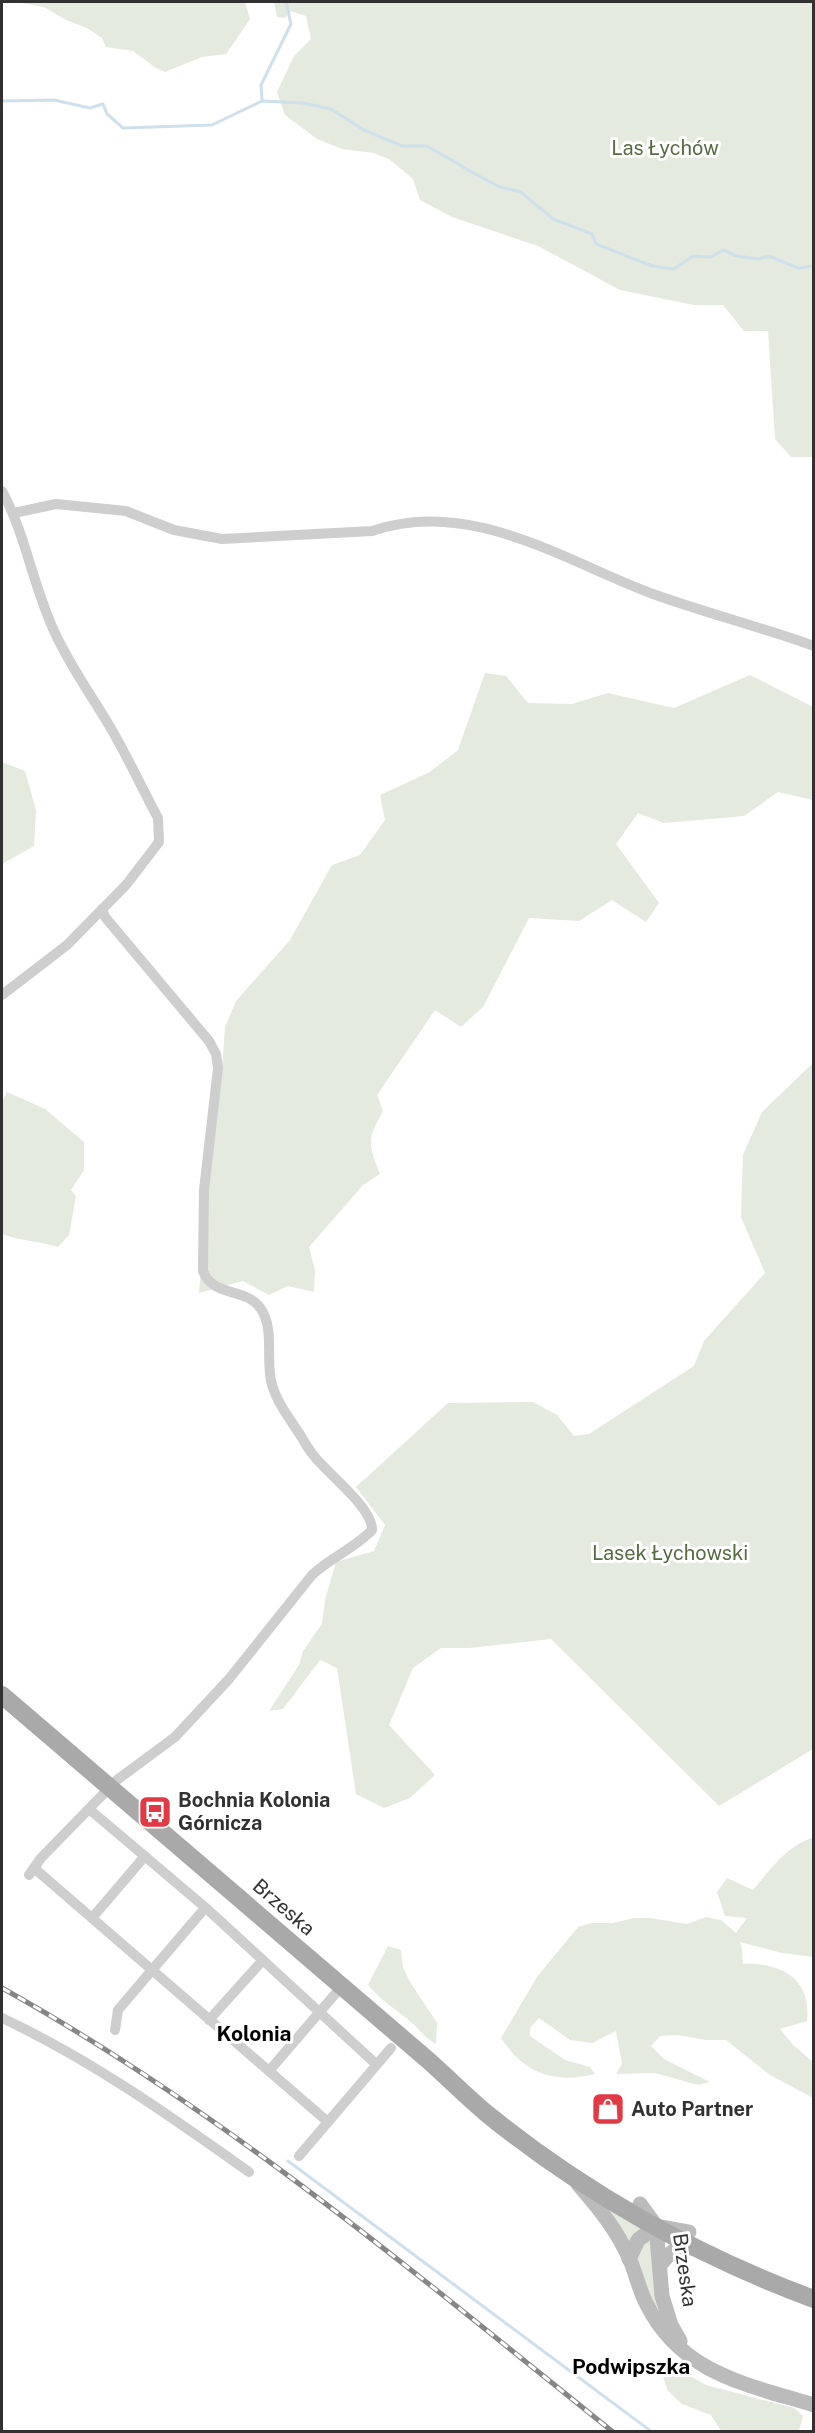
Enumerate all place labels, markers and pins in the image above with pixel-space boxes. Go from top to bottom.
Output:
place label: Bochnia Kolonia Górnicza [178,1788,330,1835]
bus stop icon: Bochnia Kolonia Górnicza [137,1794,173,1830]
shop icon: Auto Partner [590,2091,626,2127]
place label: Auto Partner [631,2097,753,2121]

